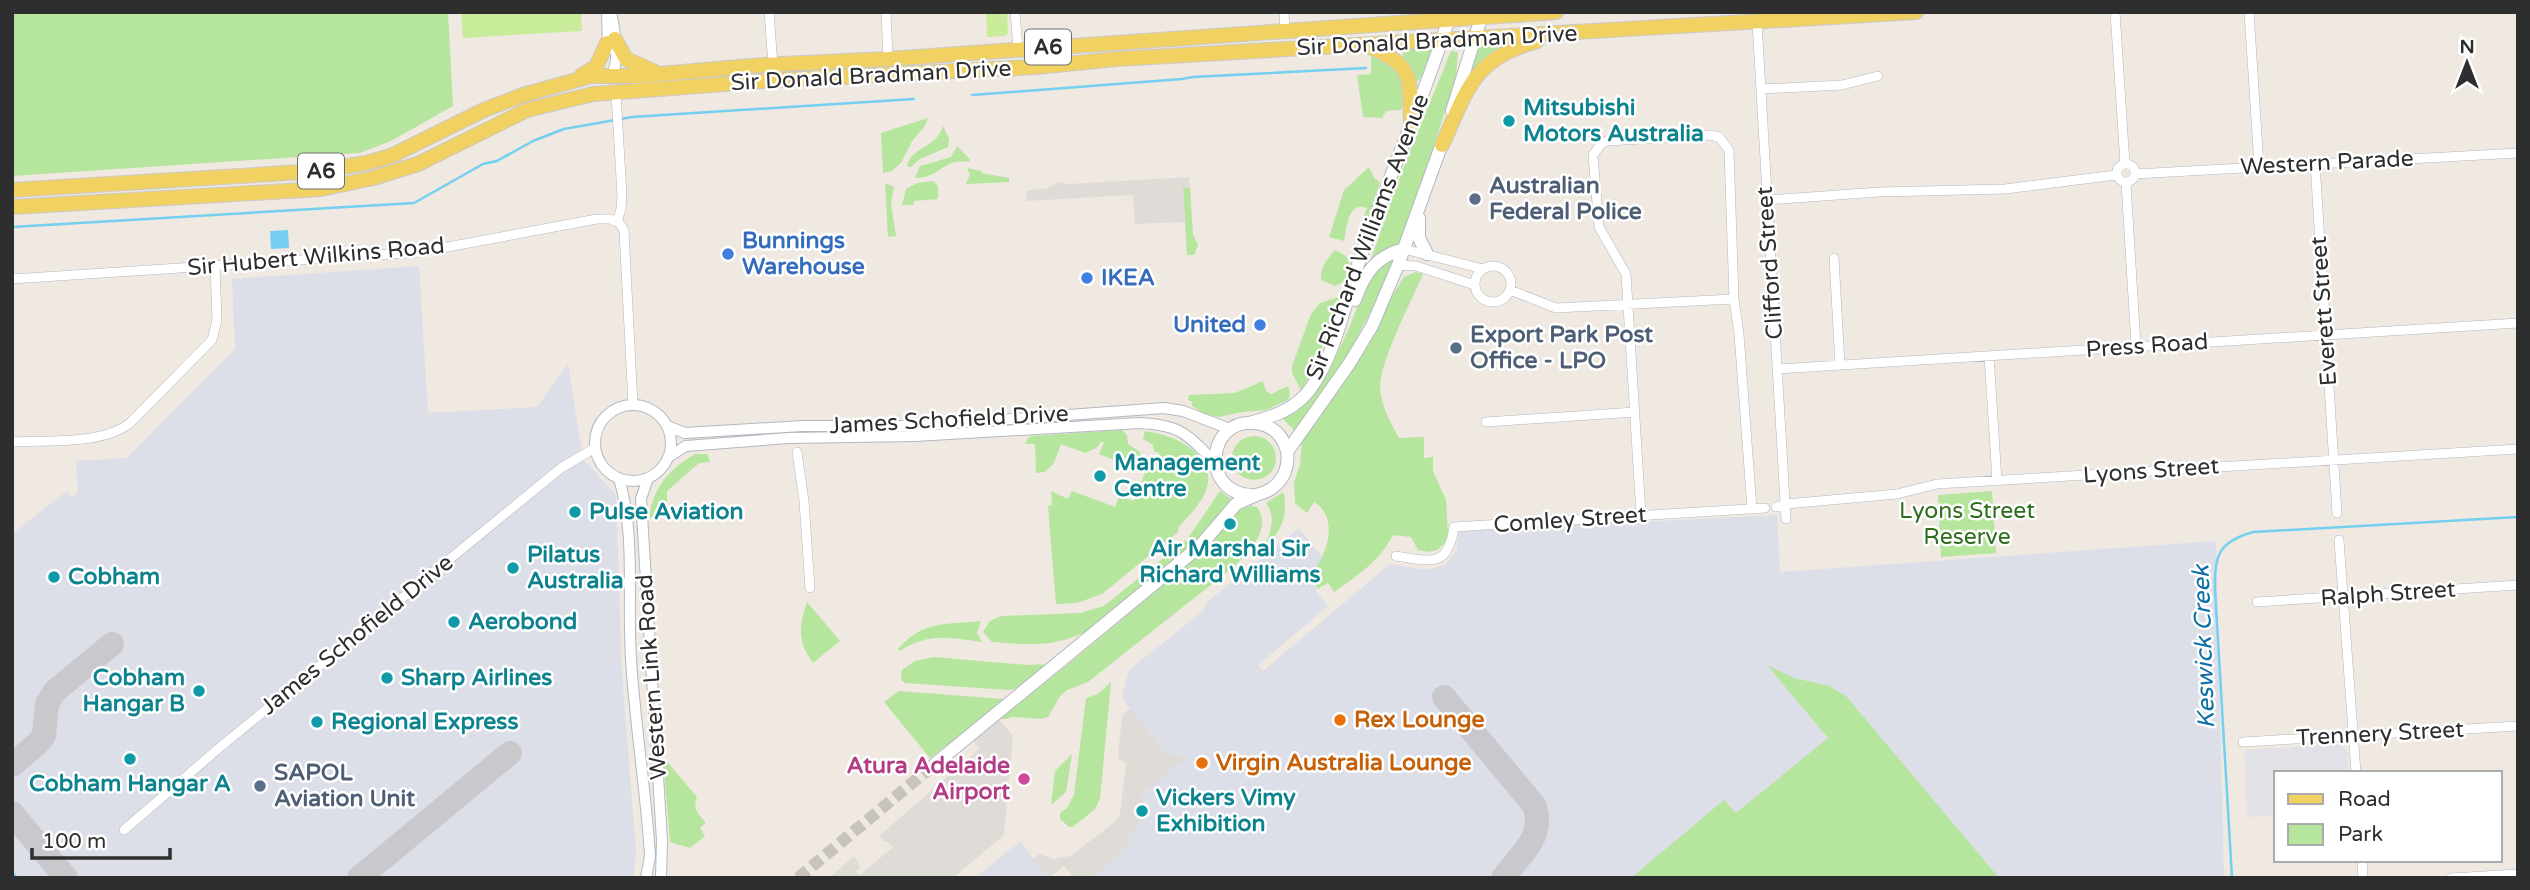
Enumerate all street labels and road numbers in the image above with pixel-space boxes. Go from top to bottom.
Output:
street label: Sir Donald Bradman Drive [1296,20,1578,62]
road number: A6 [1025,30,1071,64]
street label: Sir Donald Bradman Drive [730,55,1012,97]
street label: Sir Richard Williams Avenue [1300,90,1436,384]
street label: Western Parade [2240,144,2414,182]
road number: A6 [298,154,344,188]
street label: Clifford Street [1751,185,1789,340]
street label: Sir Hubert Wilkins Road [186,232,446,282]
street label: Everett Street [2305,235,2343,387]
street label: Press Road [2085,328,2209,364]
street label: James Schofield Drive [829,400,1069,440]
street label: Lyons Street [2082,452,2220,490]
street label: Comley Street [1492,501,1648,539]
street label: James Schofield Drive [255,549,459,721]
street label: Western Link Road [631,573,673,781]
street label: Ralph Street [2320,575,2457,613]
street label: Trennery Street [2295,716,2465,752]

